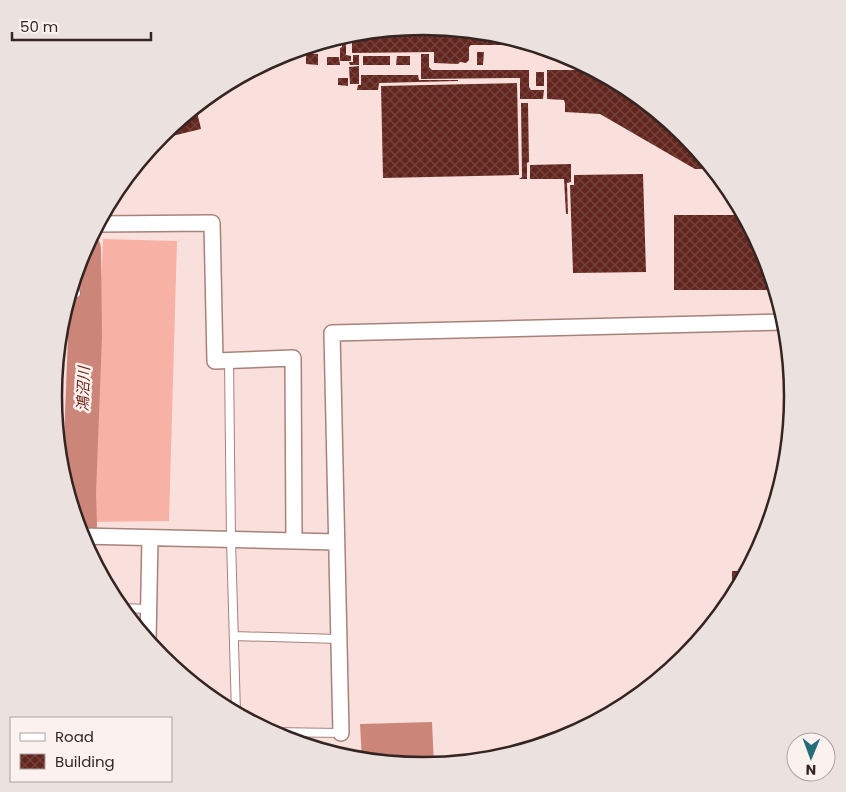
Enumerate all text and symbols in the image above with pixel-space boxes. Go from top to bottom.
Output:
scale bar [12,10,151,42]
text: 50 m [20,16,58,37]
water label: 鴻沼川 [72,364,94,412]
legend [10,717,172,782]
text: Road [55,726,94,747]
north arrow [786,732,836,782]
text: Building [55,751,115,772]
text: N [805,760,816,780]

